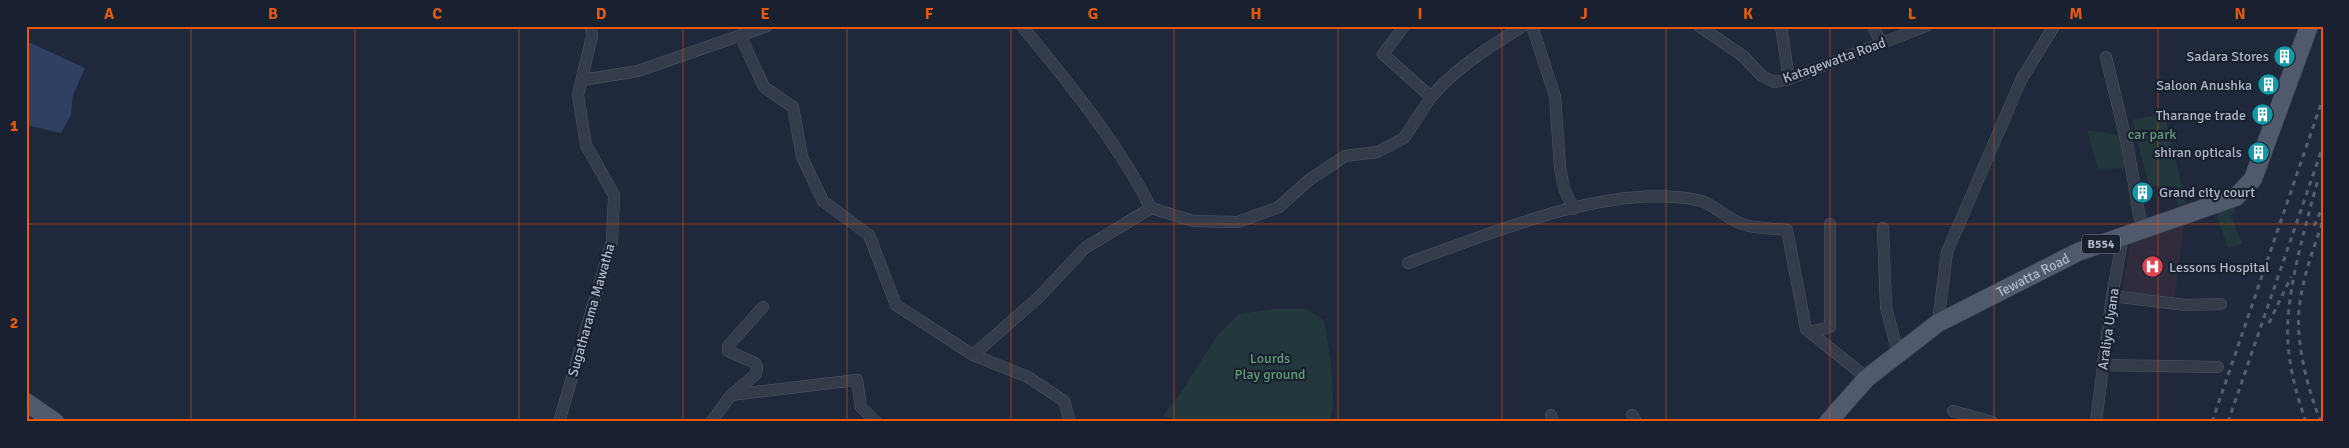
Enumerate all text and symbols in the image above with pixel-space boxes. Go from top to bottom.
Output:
text: A [104,4,115,24]
text: B [268,4,278,24]
text: C [432,4,442,24]
text: D [596,4,607,24]
text: E [760,4,770,24]
text: F [925,4,934,24]
text: G [1088,4,1098,24]
text: H [1251,4,1261,24]
text: I [1417,4,1423,24]
text: J [1580,4,1588,24]
text: K [1743,4,1753,24]
text: L [1908,4,1917,24]
text: M [2069,4,2083,24]
text: N [2234,4,2246,24]
street label: Katagewatta Road [1780,34,1888,87]
building icon: Sadara Stores [2273,44,2297,68]
place label: Sadara Stores [2187,48,2269,65]
building icon: Saloon Anushka [2256,73,2280,97]
place label: Saloon Anushka [2156,77,2252,94]
building icon: Tharange trade [2250,103,2274,127]
place label: Tharange trade [2156,107,2246,124]
text: 1 [10,116,19,136]
park label: car park [2128,126,2176,143]
building icon: shiran opticals [2246,140,2270,164]
place label: shiran opticals [2154,144,2242,161]
building icon: Grand city court [2131,180,2155,204]
place label: Grand city court [2159,184,2255,201]
road number: B554 [2082,234,2120,253]
street label: Sugatharama Mawatha [564,242,619,379]
street label: Tewatta Road [1994,250,2072,301]
hospital icon: Lessons Hospital [2141,255,2165,279]
place label: Lessons Hospital [2169,259,2269,276]
street label: Araliya Uyana [2094,287,2123,371]
text: 2 [10,313,18,333]
park label: Lourds Play ground [1235,350,1305,383]

